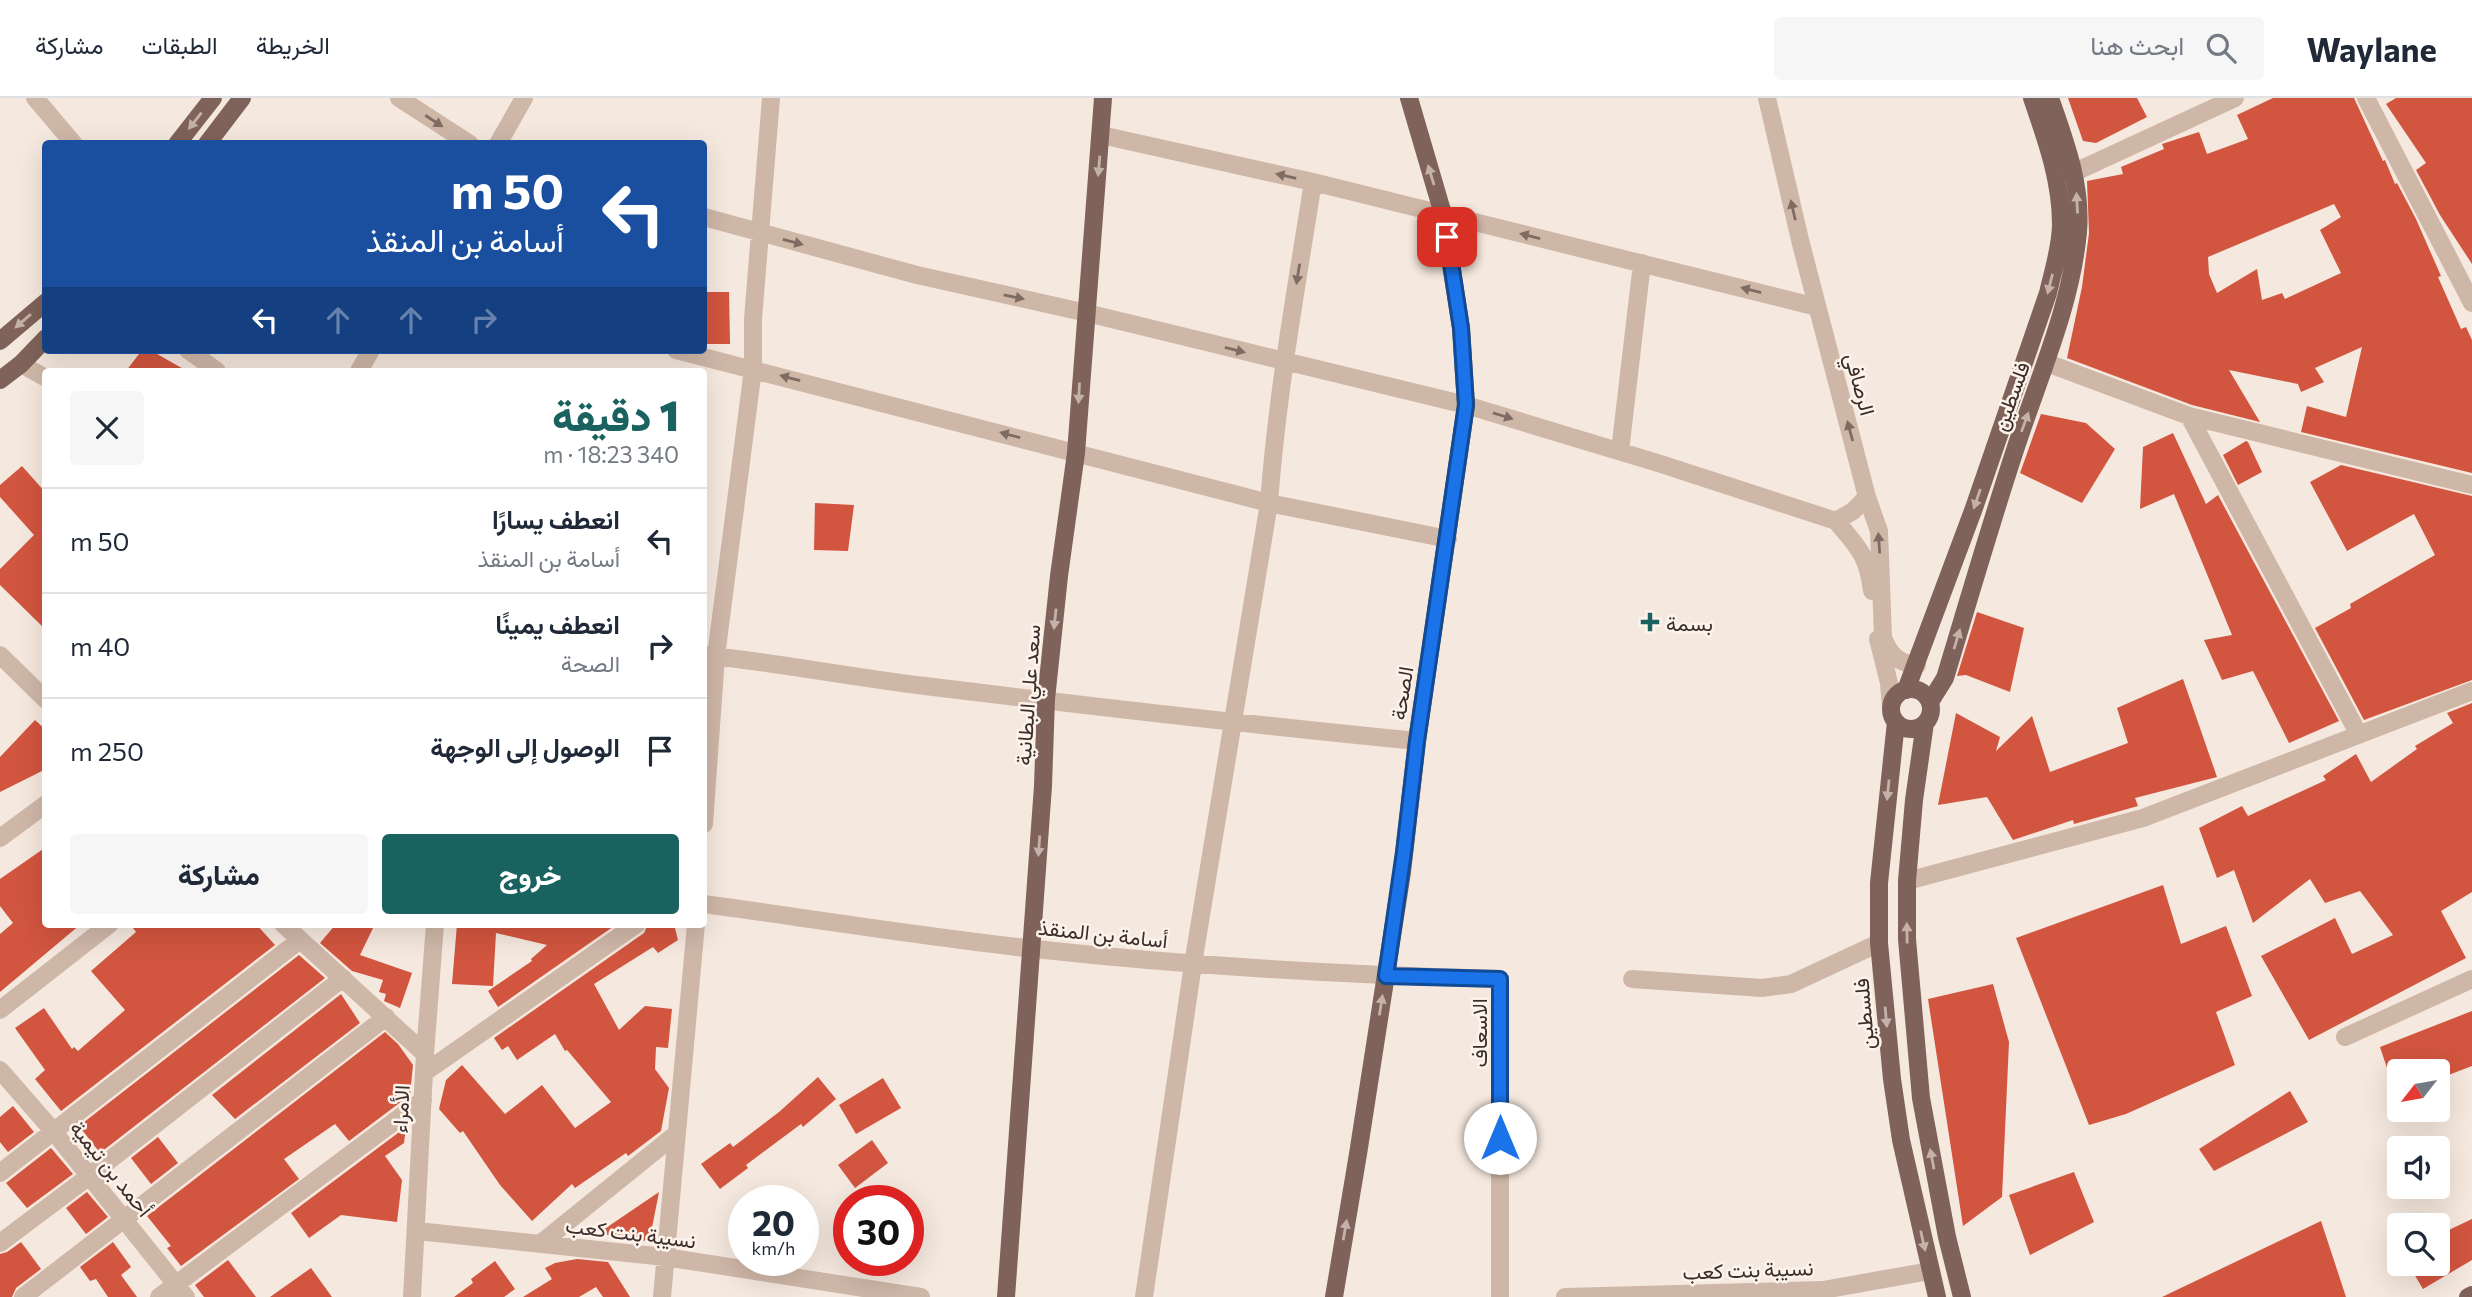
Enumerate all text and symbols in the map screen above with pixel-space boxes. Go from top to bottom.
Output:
search box [1774,17,2264,80]
text: Waylane [2306,28,2437,69]
text: ابحث هنا [2090,29,2184,60]
icon: search [2202,29,2240,67]
text: مشاركة [35,30,103,59]
text: الطبقات [141,30,218,59]
text: الخريطة [256,30,330,59]
one-way arrow [188,111,203,129]
one-way arrow [425,114,444,127]
one-way arrow [1093,155,1104,177]
text: 50 m [451,159,564,219]
one-way arrow [1426,164,1436,185]
icon: left [588,168,679,259]
one-way arrow [1274,170,1296,181]
one-way arrow [2071,192,2082,214]
one-way arrow [1787,199,1798,221]
pin [1417,207,1477,267]
icon: arrive [1428,218,1466,256]
text: أسامة بن المنقذ [366,219,564,259]
one-way arrow [1519,230,1541,241]
one-way arrow [782,237,804,248]
one-way arrow [1293,263,1304,285]
one-way arrow [2044,273,2055,295]
one-way arrow [1740,285,1762,296]
one-way arrow [1003,291,1025,302]
icon: left [246,301,284,339]
icon: ahead [319,301,357,339]
icon: ahead [392,301,430,339]
icon: right [465,301,503,339]
one-way arrow [14,313,31,328]
one-way arrow [1224,345,1246,356]
street label: الرصافي [1835,350,1881,420]
street label: فلسطين [1986,358,2035,434]
one-way arrow [779,372,801,383]
one-way arrow [1074,382,1085,404]
text: 1 دقيقة [552,388,679,440]
button: close [70,391,144,465]
one-way arrow [1493,412,1514,422]
one-way arrow [2020,412,2031,433]
one-way arrow [1844,420,1855,442]
one-way arrow [999,429,1021,440]
text: 340 m · 18:23 [543,440,679,468]
one-way arrow [1972,489,1982,510]
text: انعطف يسارًا [492,503,620,534]
icon: left [641,522,679,560]
text: 50 m [70,525,130,556]
one-way arrow [1874,532,1885,554]
text: أسامة بن المنقذ [478,544,620,572]
text: انعطف يمينًا [495,608,620,639]
one-way arrow [1049,608,1060,630]
place label: بسمة [1666,610,1713,636]
marker: بسمة [1640,612,1660,632]
street label: سعد علي البطانية [1010,624,1050,767]
icon: right [641,627,679,665]
one-way arrow [1952,629,1962,650]
text: 40 m [70,630,130,661]
text: الصحة [561,649,620,677]
street label: الصحة [1384,664,1418,722]
text: الوصول إلى الوجهة [430,731,620,762]
icon: arrive [641,732,679,770]
text: 250 m [70,735,144,766]
one-way arrow [1882,779,1893,801]
button: مشاركة [70,834,368,914]
button: خروج [382,834,679,914]
one-way arrow [1033,835,1044,857]
street label: أسامة بن المنقذ [1037,914,1169,953]
one-way arrow [1901,921,1913,943]
street label: فلسطين [1847,977,1880,1051]
one-way arrow [1376,994,1387,1016]
street label: الاسعاف [1466,998,1491,1068]
one-way arrow [1881,1006,1892,1028]
north arrow [2387,1059,2450,1122]
map controls [2387,1059,2450,1276]
street label: الأمراء [386,1084,416,1134]
position arrow [1463,1101,1537,1175]
street label: أحمد بن تيمية [65,1115,158,1222]
button: sound [2387,1136,2450,1199]
one-way arrow [1927,1148,1938,1170]
speed limit sign: 30 [833,1185,924,1276]
text: 20 [752,1200,795,1243]
street label: نسيبة بنت كعب [564,1212,698,1253]
button: search [2387,1213,2450,1276]
one-way arrow [1340,1219,1351,1241]
one-way arrow [1918,1230,1929,1252]
text: km/h [752,1237,795,1259]
street label: نسيبة بنت كعب [1682,1254,1814,1285]

